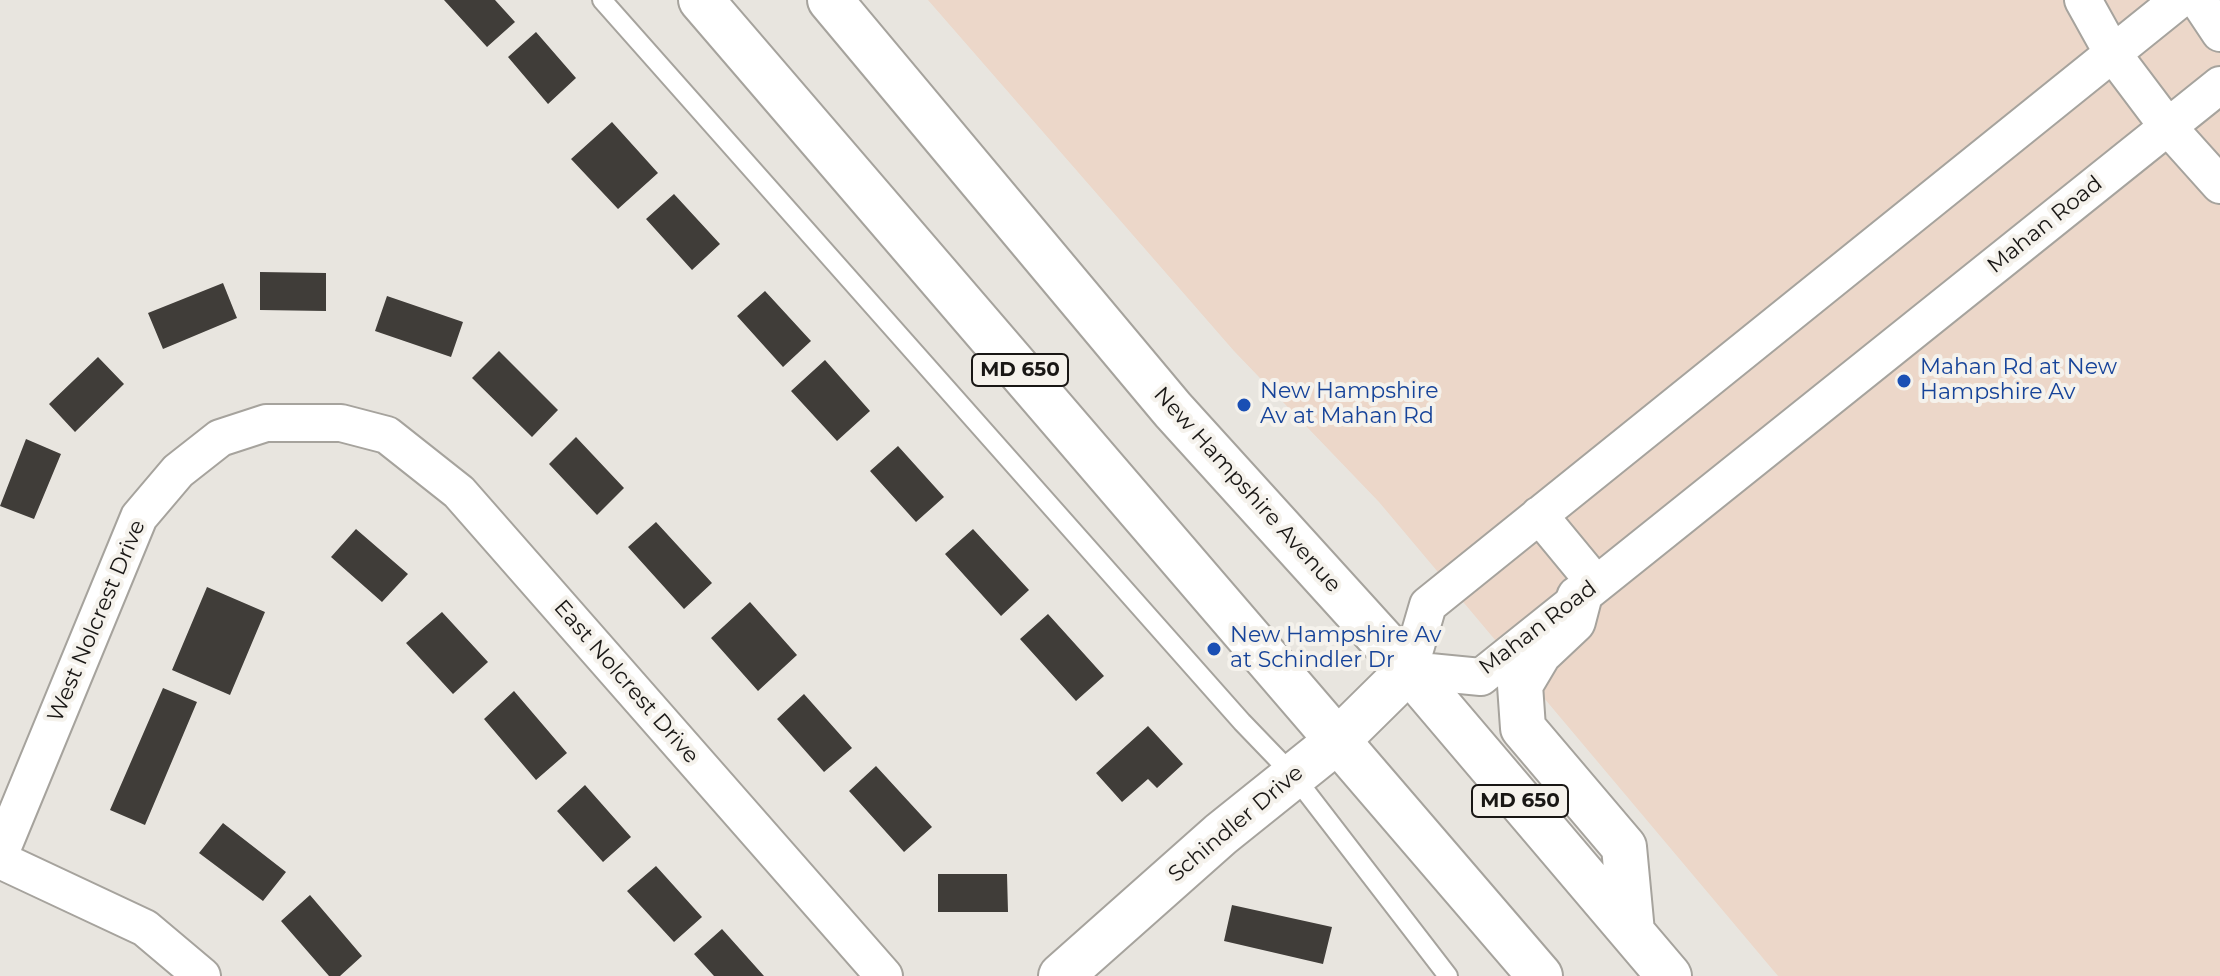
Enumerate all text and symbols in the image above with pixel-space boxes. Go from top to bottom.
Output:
street label: Mahan Road [1982,171,2108,279]
road number: MD 650 [972,354,1068,386]
place label: Mahan Rd at New Hampshire Av [1920,355,2117,406]
marker: Mahan Rd at New Hampshire Av [1895,372,1913,390]
place label: New Hampshire Av at Mahan Rd [1260,379,1439,430]
street label: New Hampshire Avenue [1148,382,1346,598]
marker: New Hampshire Av at Mahan Rd [1235,396,1253,414]
street label: West Nolcrest Drive [42,516,152,726]
street label: Mahan Road [1474,575,1602,681]
street label: East Nolcrest Drive [548,595,704,769]
place label: New Hampshire Av at Schindler Dr [1230,623,1441,674]
marker: New Hampshire Av at Schindler Dr [1205,640,1223,658]
street label: Schindler Drive [1163,760,1309,888]
road number: MD 650 [1472,785,1568,817]

